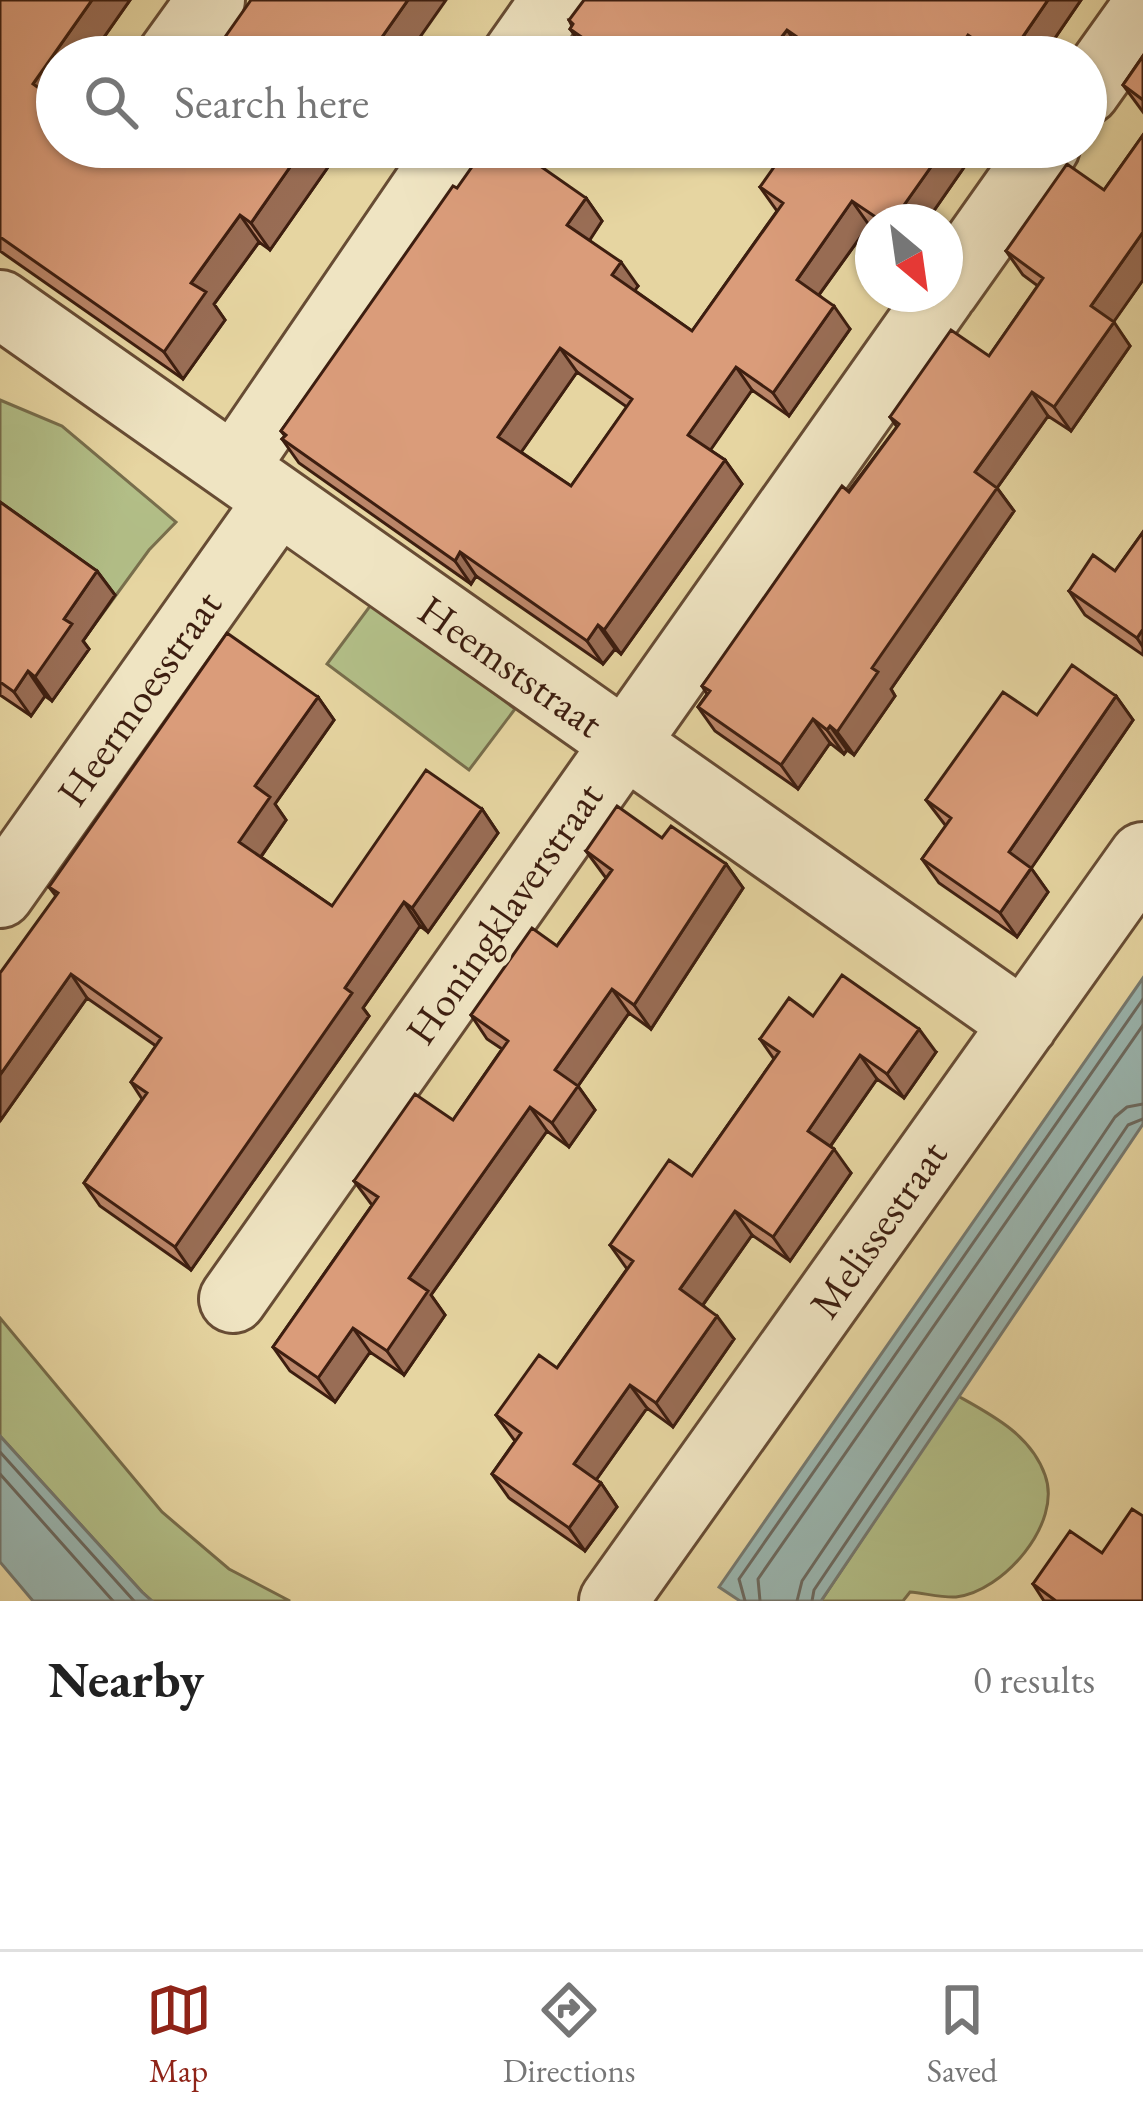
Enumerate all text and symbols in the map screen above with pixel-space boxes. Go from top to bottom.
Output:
search box [36,36,1107,168]
icon: search [78,69,144,135]
text: Search here [174,73,369,131]
north arrow [855,204,963,312]
street label: Heermoesstraat [44,579,234,817]
street label: Heemststraat [408,582,614,750]
street label: Honingklaverstraat [393,771,615,1055]
street label: Melissestraat [797,1129,959,1329]
text: Nearby [48,1646,204,1712]
text: 0 results [973,1654,1095,1705]
tab: Map [146,1977,212,2092]
tab: Directions [503,1977,636,2092]
tab: Saved [927,1977,997,2092]

